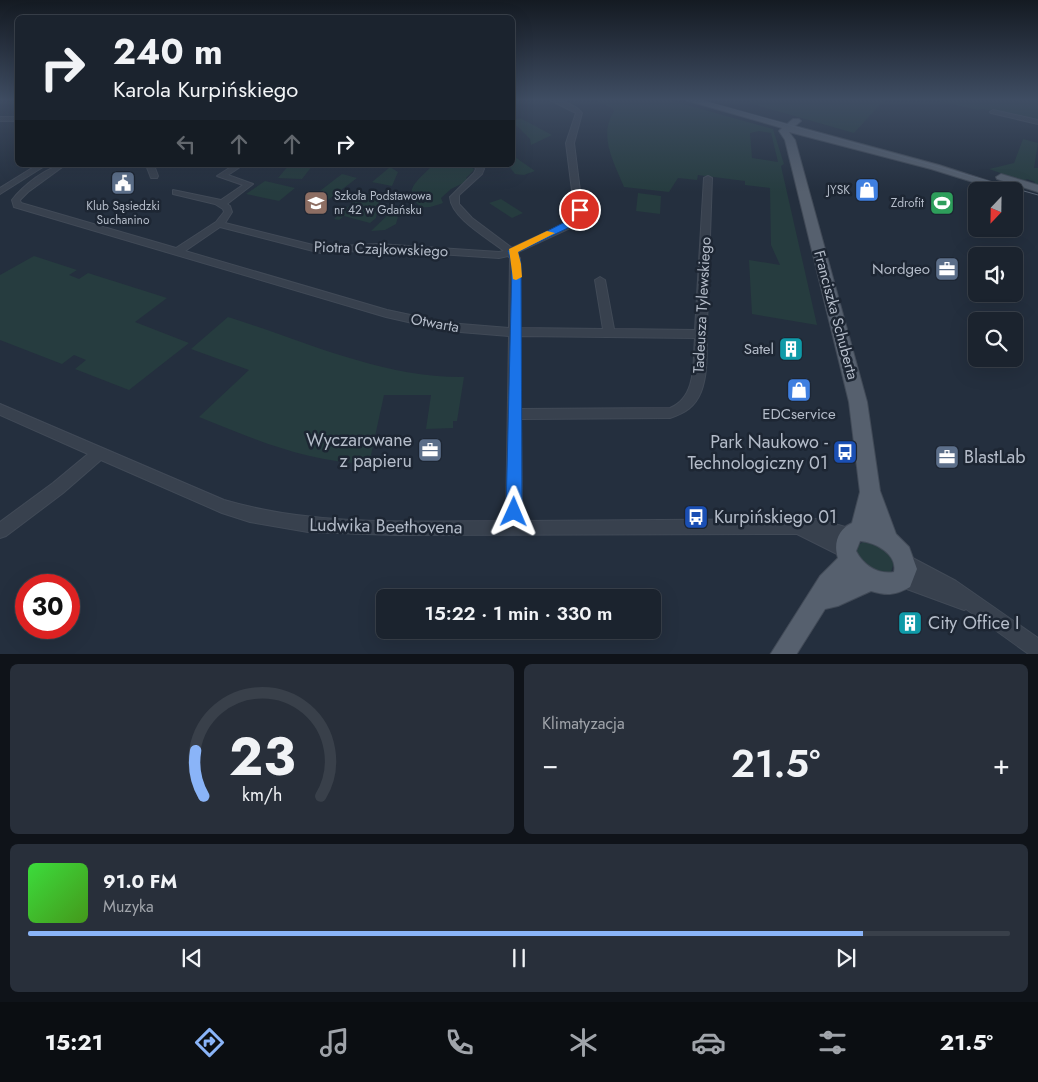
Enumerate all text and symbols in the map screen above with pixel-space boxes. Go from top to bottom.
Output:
text: 240 m [113,27,223,77]
icon: right [30,35,95,100]
text: Karola Kurpińskiego [113,73,298,105]
icon: left [172,130,200,158]
icon: ahead [225,130,253,158]
icon: ahead [278,130,306,158]
icon: right [331,130,359,158]
public building icon: Klub Sąsiedzki Suchanino [110,170,136,196]
shop icon: JYSK [854,177,880,203]
place label: JYSK [825,181,850,199]
north arrow [968,182,1022,238]
map controls [968,182,1023,367]
place label: Szkoła Podstawowa nr 42 w Gdańsku [334,187,431,219]
pin [559,189,601,231]
school or university icon: Szkoła Podstawowa nr 42 w Gdańsku [303,190,329,216]
sports icon: Zdrofit [929,190,955,216]
place label: Zdrofit [891,194,924,212]
icon: arrive [566,196,594,224]
place label: Klub Sąsiedzki Suchanino [86,197,160,229]
street label: Piotra Czajkowskiego [313,236,449,262]
street label: Tadeusza Tylewskiego [687,236,717,374]
button: sound [968,247,1023,302]
street label: Franciszka Schuberta [808,248,864,382]
office icon: Nordgeo [934,256,960,282]
place label: Nordgeo [872,258,930,280]
street label: Otwarta [409,308,461,338]
button: search [968,312,1023,367]
building icon: Satel [778,336,804,362]
place label: Satel [744,338,774,360]
shop icon: EDCservice [786,377,812,403]
place label: EDCservice [762,403,836,425]
place label: Wyczarowane z papieru [306,427,412,474]
place label: Park Naukowo - Technologiczny 01 [687,429,828,476]
office icon: Wyczarowane z papieru [417,437,443,463]
bus stop icon: Park Naukowo - Technologiczny 01 [832,439,858,465]
office icon: BlastLab [934,444,960,470]
place label: BlastLab [964,444,1025,470]
position arrow [487,485,539,537]
bus stop icon: Kurpińskiego 01 [683,504,709,530]
place label: Kurpińskiego 01 [714,504,837,530]
street label: Ludwika Beethovena [309,512,463,540]
speed limit sign: 30 [15,574,80,639]
text: 15:22 · 1 min · 330 m [425,600,612,627]
building icon: City Office I [897,610,923,636]
place label: City Office I [928,610,1020,636]
text: Klimatyzacja [542,712,625,735]
text: 23 [229,719,295,795]
text: 21.5° [731,736,820,791]
text: − [542,744,559,785]
text: + [993,744,1010,785]
text: km/h [242,782,282,808]
text: 91.0 FM [103,868,177,895]
text: Muzyka [103,895,154,918]
icon: previous [178,944,206,972]
icon: pause [505,944,533,972]
icon: next [832,944,860,972]
icon: directions [192,1025,227,1060]
icon: music [317,1025,352,1060]
icon: phone [442,1025,477,1060]
icon: climate [566,1025,601,1060]
icon: car [691,1025,726,1060]
icon: filters [815,1025,850,1060]
text: 15:21 [45,1026,103,1058]
text: 21.5° [940,1026,993,1058]

